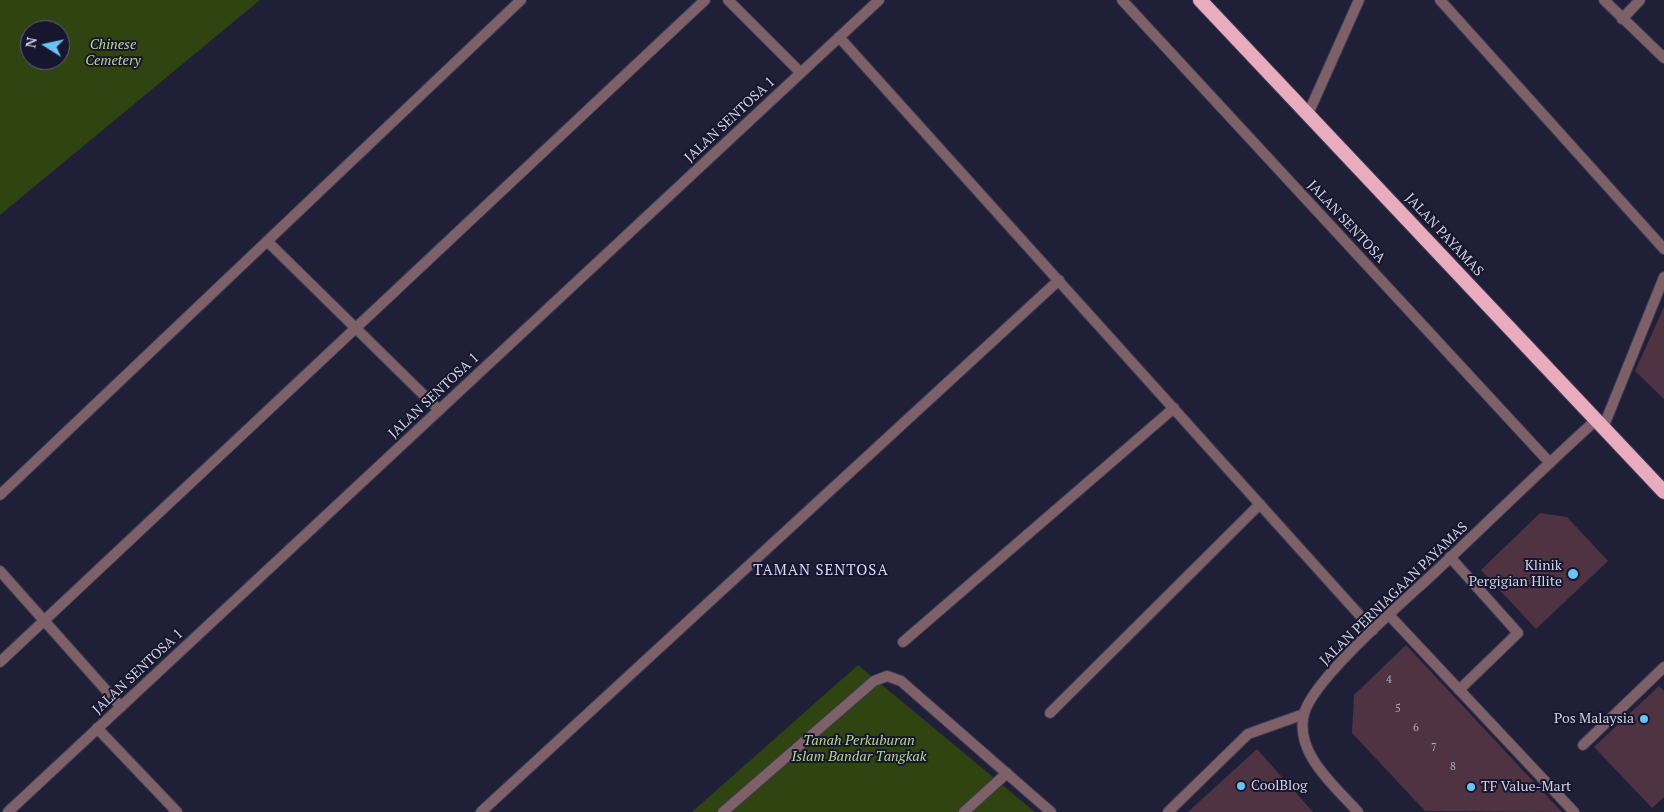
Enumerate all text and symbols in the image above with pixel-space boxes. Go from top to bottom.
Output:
north arrow [20,20,70,70]
text: N [20,36,41,49]
park label: Chinese Cemetery [85,37,141,70]
street label: JALAN SENTOSA 1 [681,74,779,166]
street label: JALAN SENTOSA [1303,177,1389,267]
street label: JALAN PAYAMAS [1401,190,1487,280]
street label: JALAN SENTOSA 1 [385,350,483,442]
street label: JALAN PERNIAGAAN PAYAMAS [1317,519,1471,669]
place label: Klinik Pergigian Hlite [1469,558,1562,590]
district label: TAMAN SENTOSA [752,562,890,580]
marker: Klinik Pergigian Hlite [1566,567,1580,581]
street label: JALAN SENTOSA 1 [89,626,187,718]
house number: 4 [1386,673,1392,687]
house number: 5 [1395,702,1401,716]
place label: Pos Malaysia [1554,711,1634,727]
marker: Pos Malaysia [1638,713,1650,725]
house number: 6 [1413,721,1419,735]
park label: Tanah Perkuburan Islam Bandar Tangkak [792,733,926,766]
house number: 7 [1431,741,1437,755]
house number: 8 [1450,760,1456,774]
place label: CoolBlog [1251,778,1307,794]
place label: TF Value-Mart [1481,779,1571,795]
marker: CoolBlog [1235,780,1247,792]
marker: TF Value-Mart [1465,781,1477,793]

